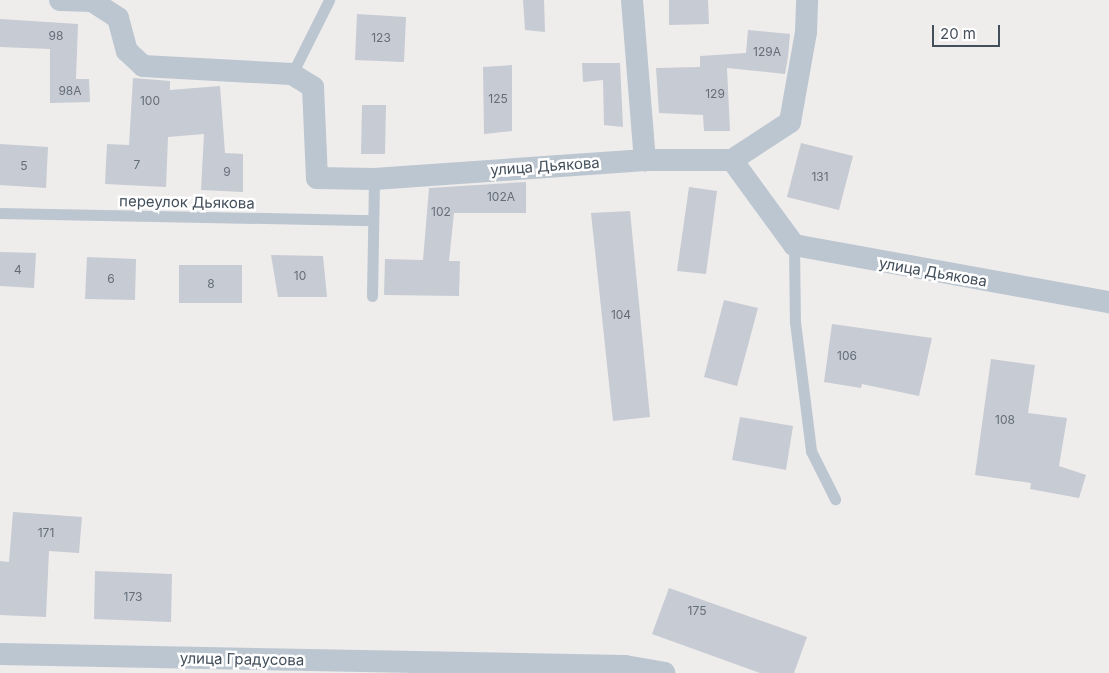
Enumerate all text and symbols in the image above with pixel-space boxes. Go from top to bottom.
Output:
scale bar [934,15,1002,47]
text: 20 m [940,24,976,43]
house number: 98 [49,29,63,43]
house number: 123 [371,31,391,45]
house number: 129А [753,45,781,59]
house number: 98А [58,84,82,98]
house number: 129 [705,87,725,101]
house number: 125 [488,92,508,106]
house number: 100 [140,94,160,108]
street label: улица Дьякова [490,153,600,179]
house number: 7 [134,158,140,172]
house number: 5 [20,159,28,173]
house number: 9 [223,165,231,179]
house number: 131 [811,170,829,184]
house number: 102А [487,190,515,204]
street label: переулок Дьякова [119,192,255,212]
house number: 102 [431,205,451,219]
street label: улица Дьякова [878,254,988,290]
house number: 4 [14,263,22,277]
house number: 10 [294,269,306,283]
house number: 6 [107,272,115,286]
house number: 8 [207,277,215,291]
house number: 104 [611,308,631,322]
house number: 106 [837,349,857,363]
house number: 108 [995,413,1015,427]
house number: 171 [38,526,54,540]
house number: 173 [124,590,142,604]
house number: 175 [688,604,706,618]
street label: улица Градусова [180,649,304,669]

